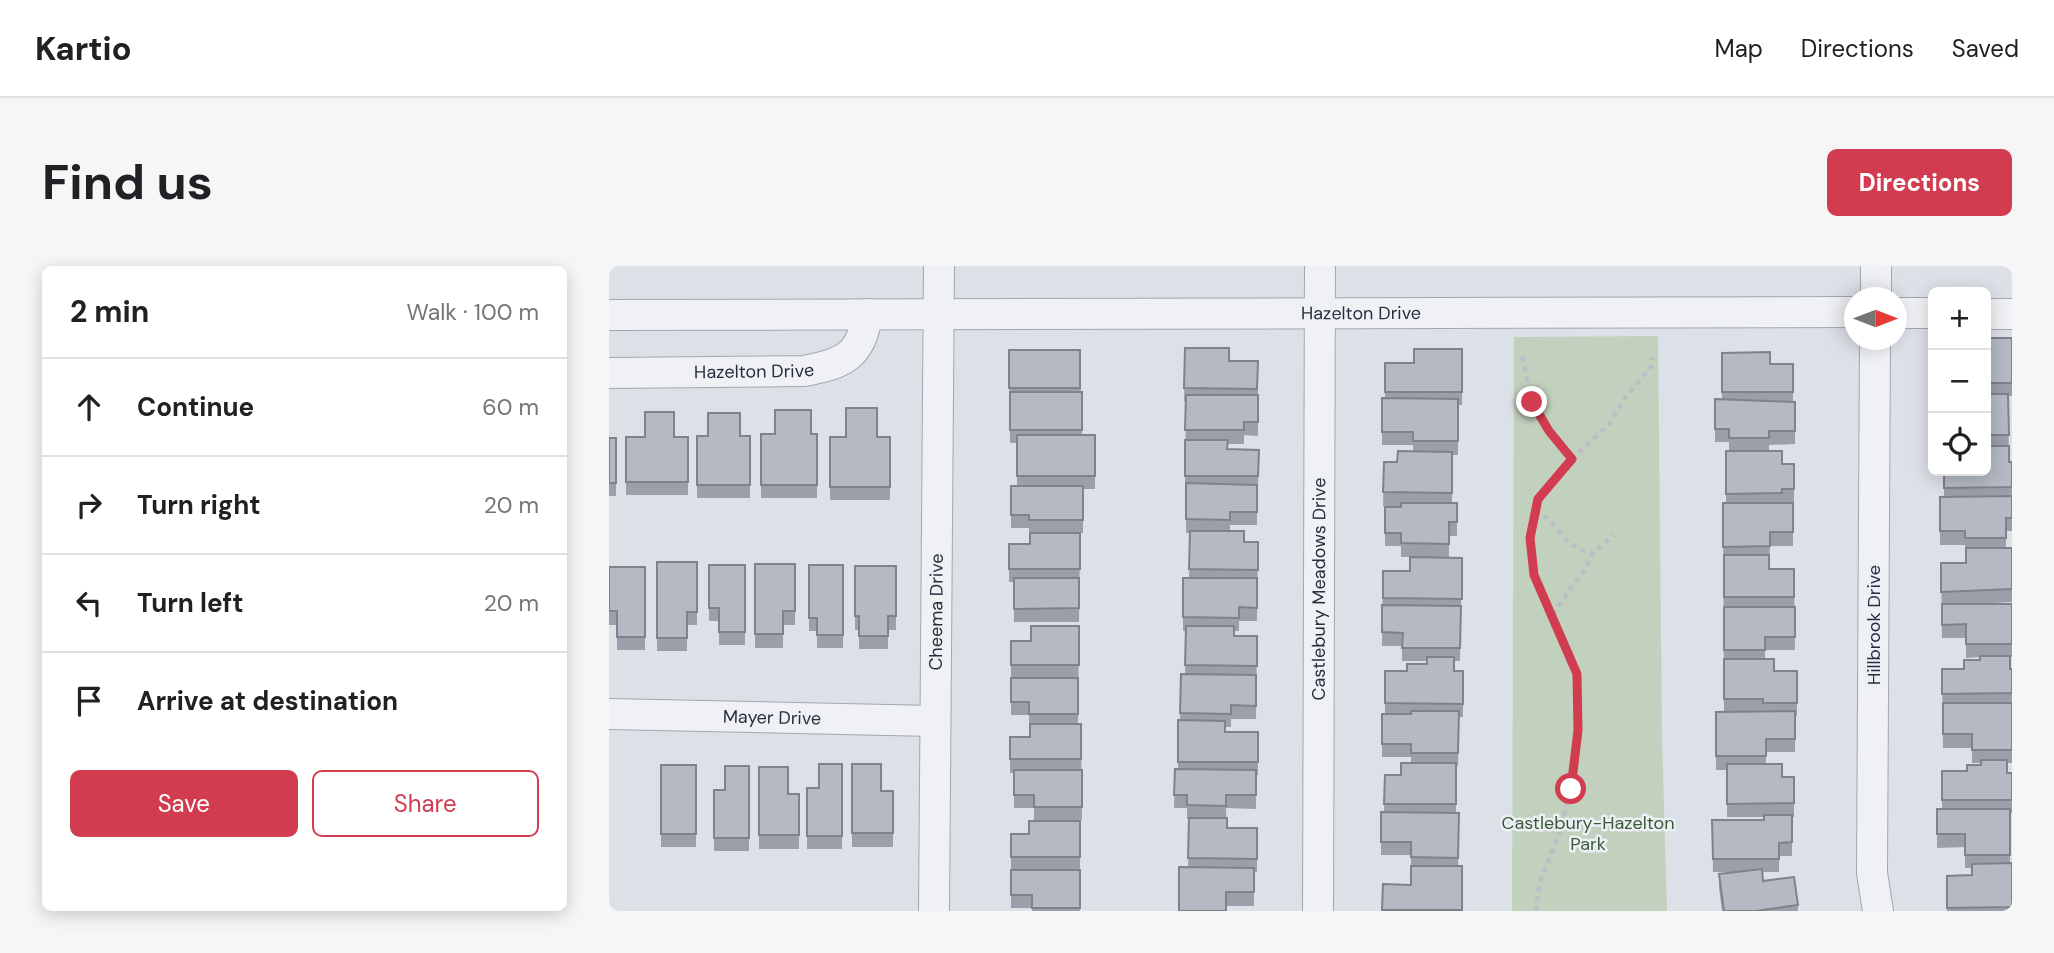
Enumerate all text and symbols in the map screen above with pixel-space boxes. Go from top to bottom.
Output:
text: Kartio [35,27,132,70]
text: Map [1715,33,1763,64]
text: Directions [1801,33,1914,64]
text: Saved [1952,33,2019,64]
button: Directions [1827,149,2012,216]
text: Find us [42,150,213,214]
north arrow [1844,287,1907,350]
map controls [1928,287,1991,476]
button: + [1928,287,1991,350]
text: 2 min [70,292,149,331]
text: Walk · 100 m [407,297,539,327]
street label: Hazelton Drive [1301,301,1421,325]
button: − [1928,350,1991,413]
street label: Hazelton Drive [694,357,816,384]
route end [1516,386,1547,417]
icon: ahead [70,388,108,426]
text: Continue [137,390,254,424]
text: 60 m [482,392,539,422]
button: locate [1928,413,1991,476]
street label: Castlebury Meadows Drive [1307,478,1331,700]
icon: right [70,486,108,524]
text: Turn right [137,488,261,522]
text: 20 m [484,490,539,520]
street label: Cheema Drive [924,553,949,671]
street label: Hillbrook Drive [1862,565,1886,685]
icon: left [70,584,108,622]
text: Turn left [137,586,244,620]
text: 20 m [484,588,539,618]
icon: arrive [70,682,108,720]
text: Arrive at destination [137,684,398,718]
street label: Mayer Drive [723,704,821,731]
button: Save [70,770,298,837]
button: Share [312,770,539,837]
route start [1555,773,1586,804]
park label: Castlebury-Hazelton Park [1502,811,1674,856]

